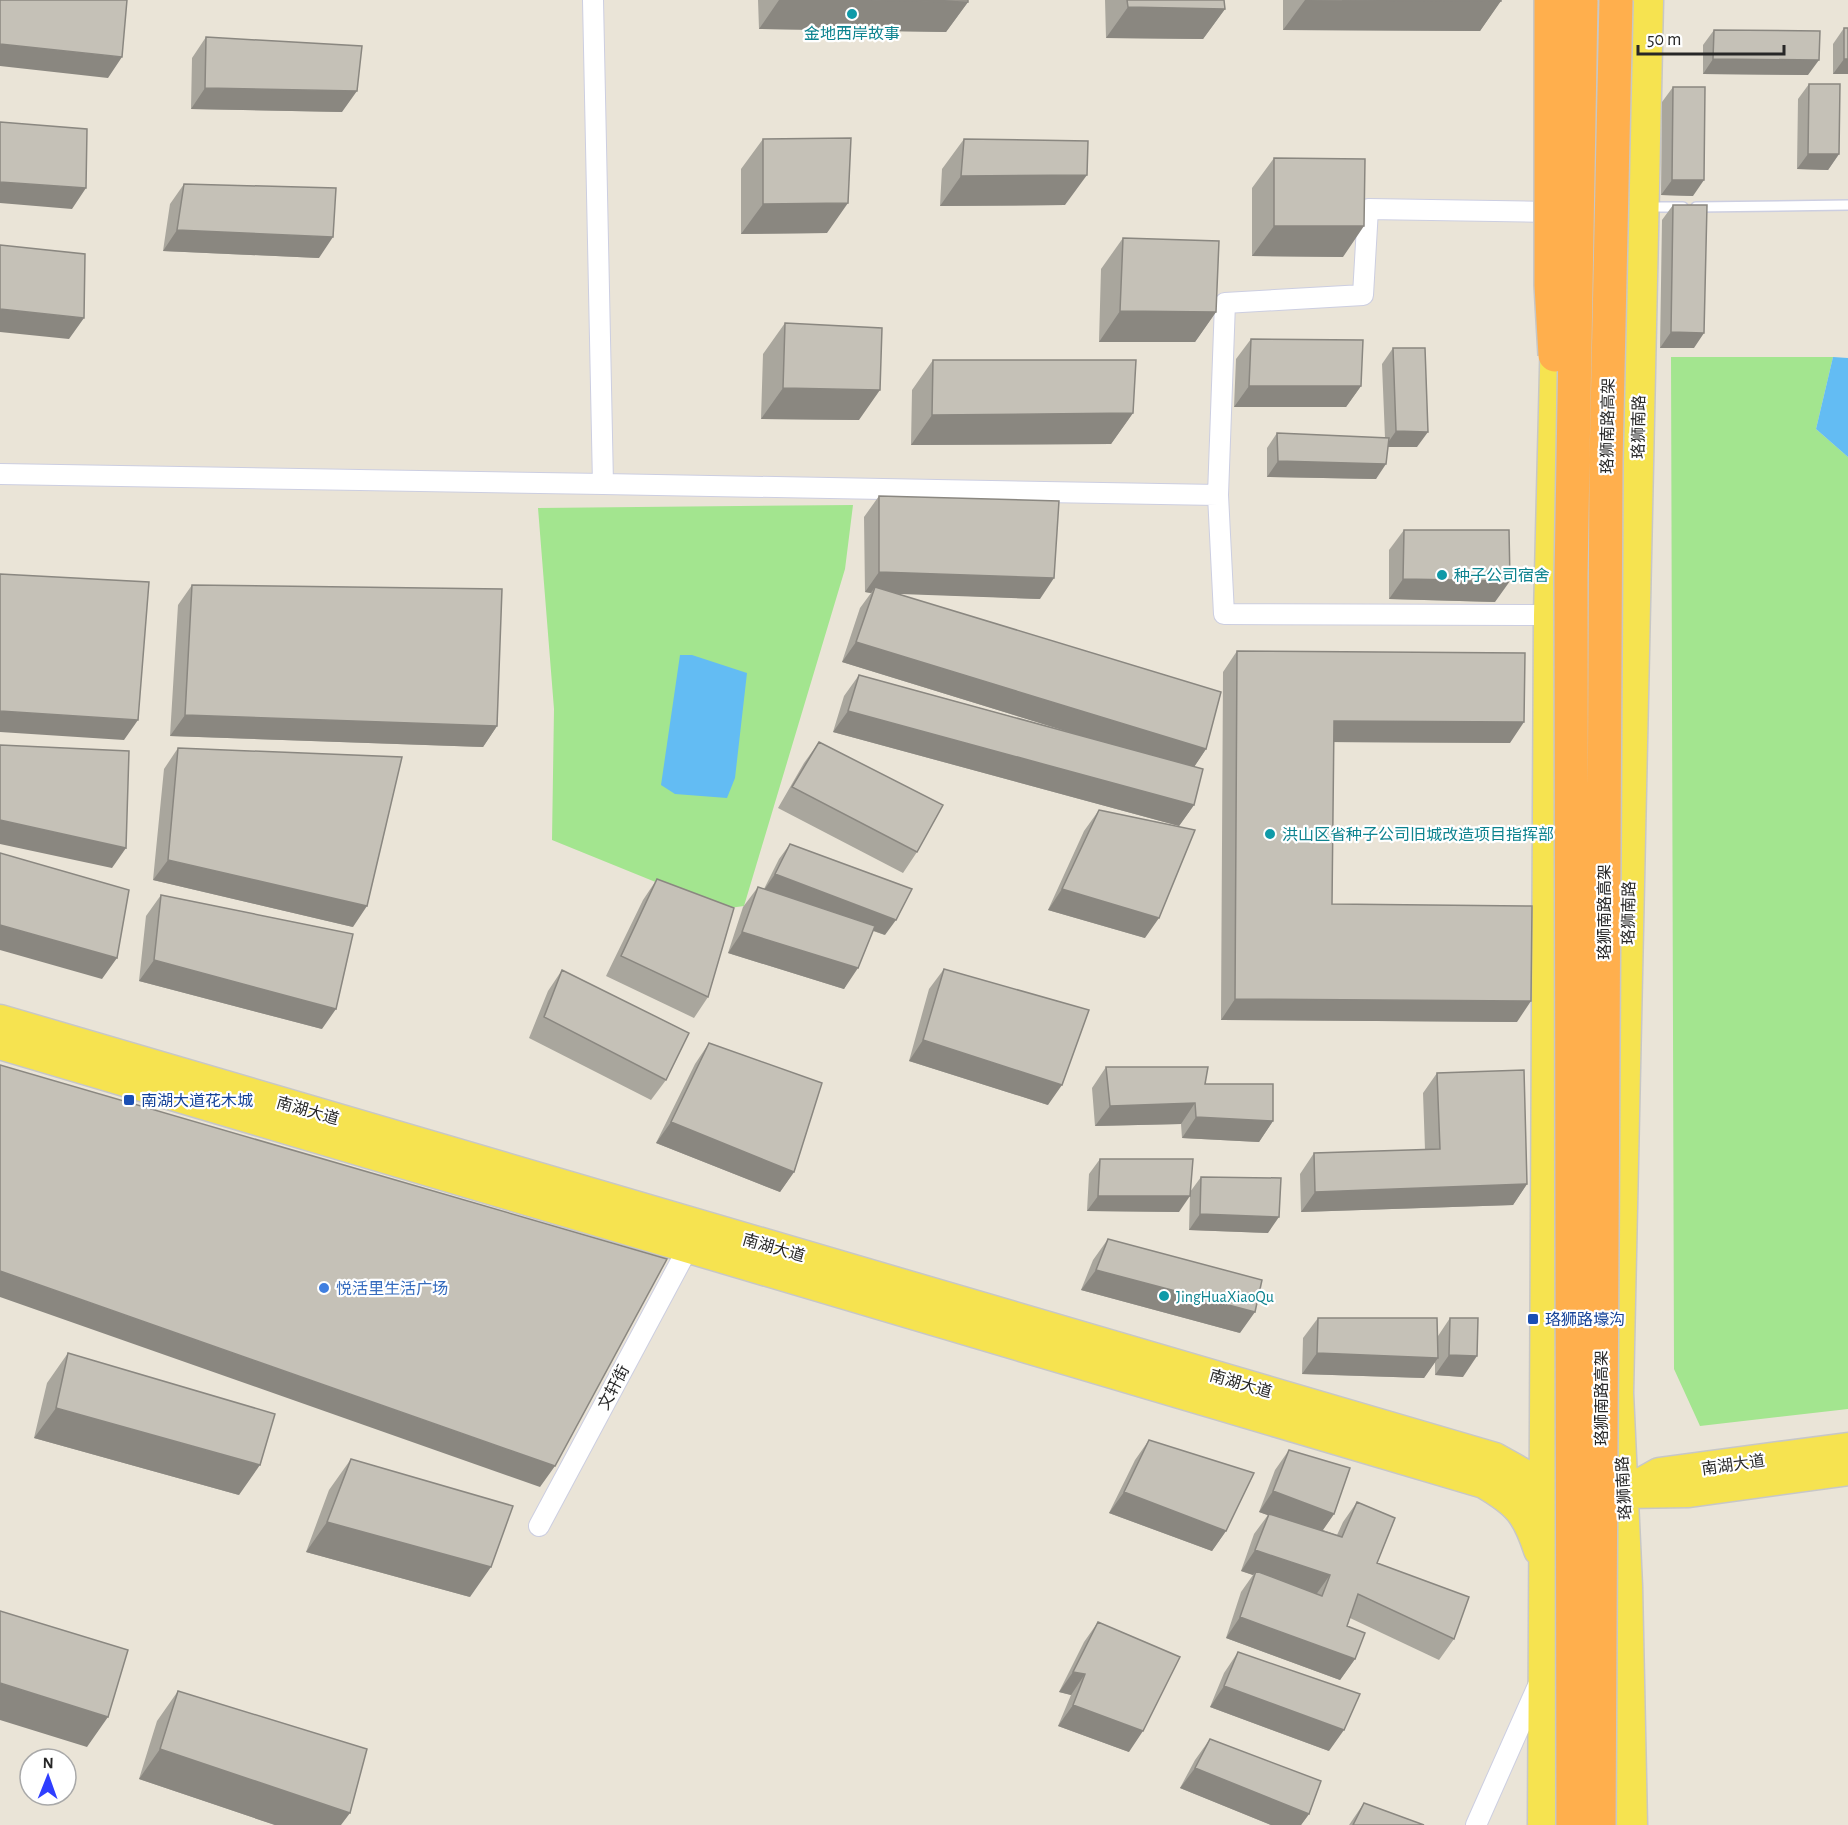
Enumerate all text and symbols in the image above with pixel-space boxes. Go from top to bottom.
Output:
marker: 金地西岸故事 [845,7,859,21]
scale bar [1638,18,1784,56]
place label: 金地西岸故事 [804,25,900,42]
text: 50 m [1647,31,1681,49]
street label: 珞狮南路高架 [1598,378,1617,474]
street label: 珞狮南路 [1629,395,1648,459]
place label: 种子公司宿舍 [1454,567,1550,584]
marker: 种子公司宿舍 [1435,568,1449,582]
place label: 洪山区省种子公司旧城改造项目指挥部 [1282,826,1554,843]
marker: 洪山区省种子公司旧城改造项目指挥部 [1263,827,1277,841]
street label: 珞狮南路高架 [1596,864,1613,960]
street label: 珞狮南路 [1619,881,1638,945]
place label: 南湖大道花木城 [141,1092,253,1109]
marker: 南湖大道花木城 [122,1093,136,1107]
street label: 南湖大道 [275,1093,341,1127]
street label: 南湖大道 [741,1230,807,1264]
place label: 悦活里生活广场 [336,1280,448,1297]
marker: 悦活里生活广场 [317,1281,331,1295]
marker: JingHuaXiaoQu [1157,1289,1171,1303]
place label: JingHuaXiaoQu [1176,1289,1274,1306]
place label: 珞狮路壕沟 [1545,1311,1625,1328]
marker: 珞狮路壕沟 [1526,1312,1540,1326]
street label: 珞狮南路高架 [1593,1350,1610,1446]
street label: 文轩街 [595,1362,632,1412]
street label: 南湖大道 [1208,1366,1274,1400]
street label: 南湖大道 [1700,1452,1766,1477]
street label: 珞狮南路 [1613,1456,1634,1520]
north arrow [18,1747,78,1807]
text: N [43,1755,54,1771]

